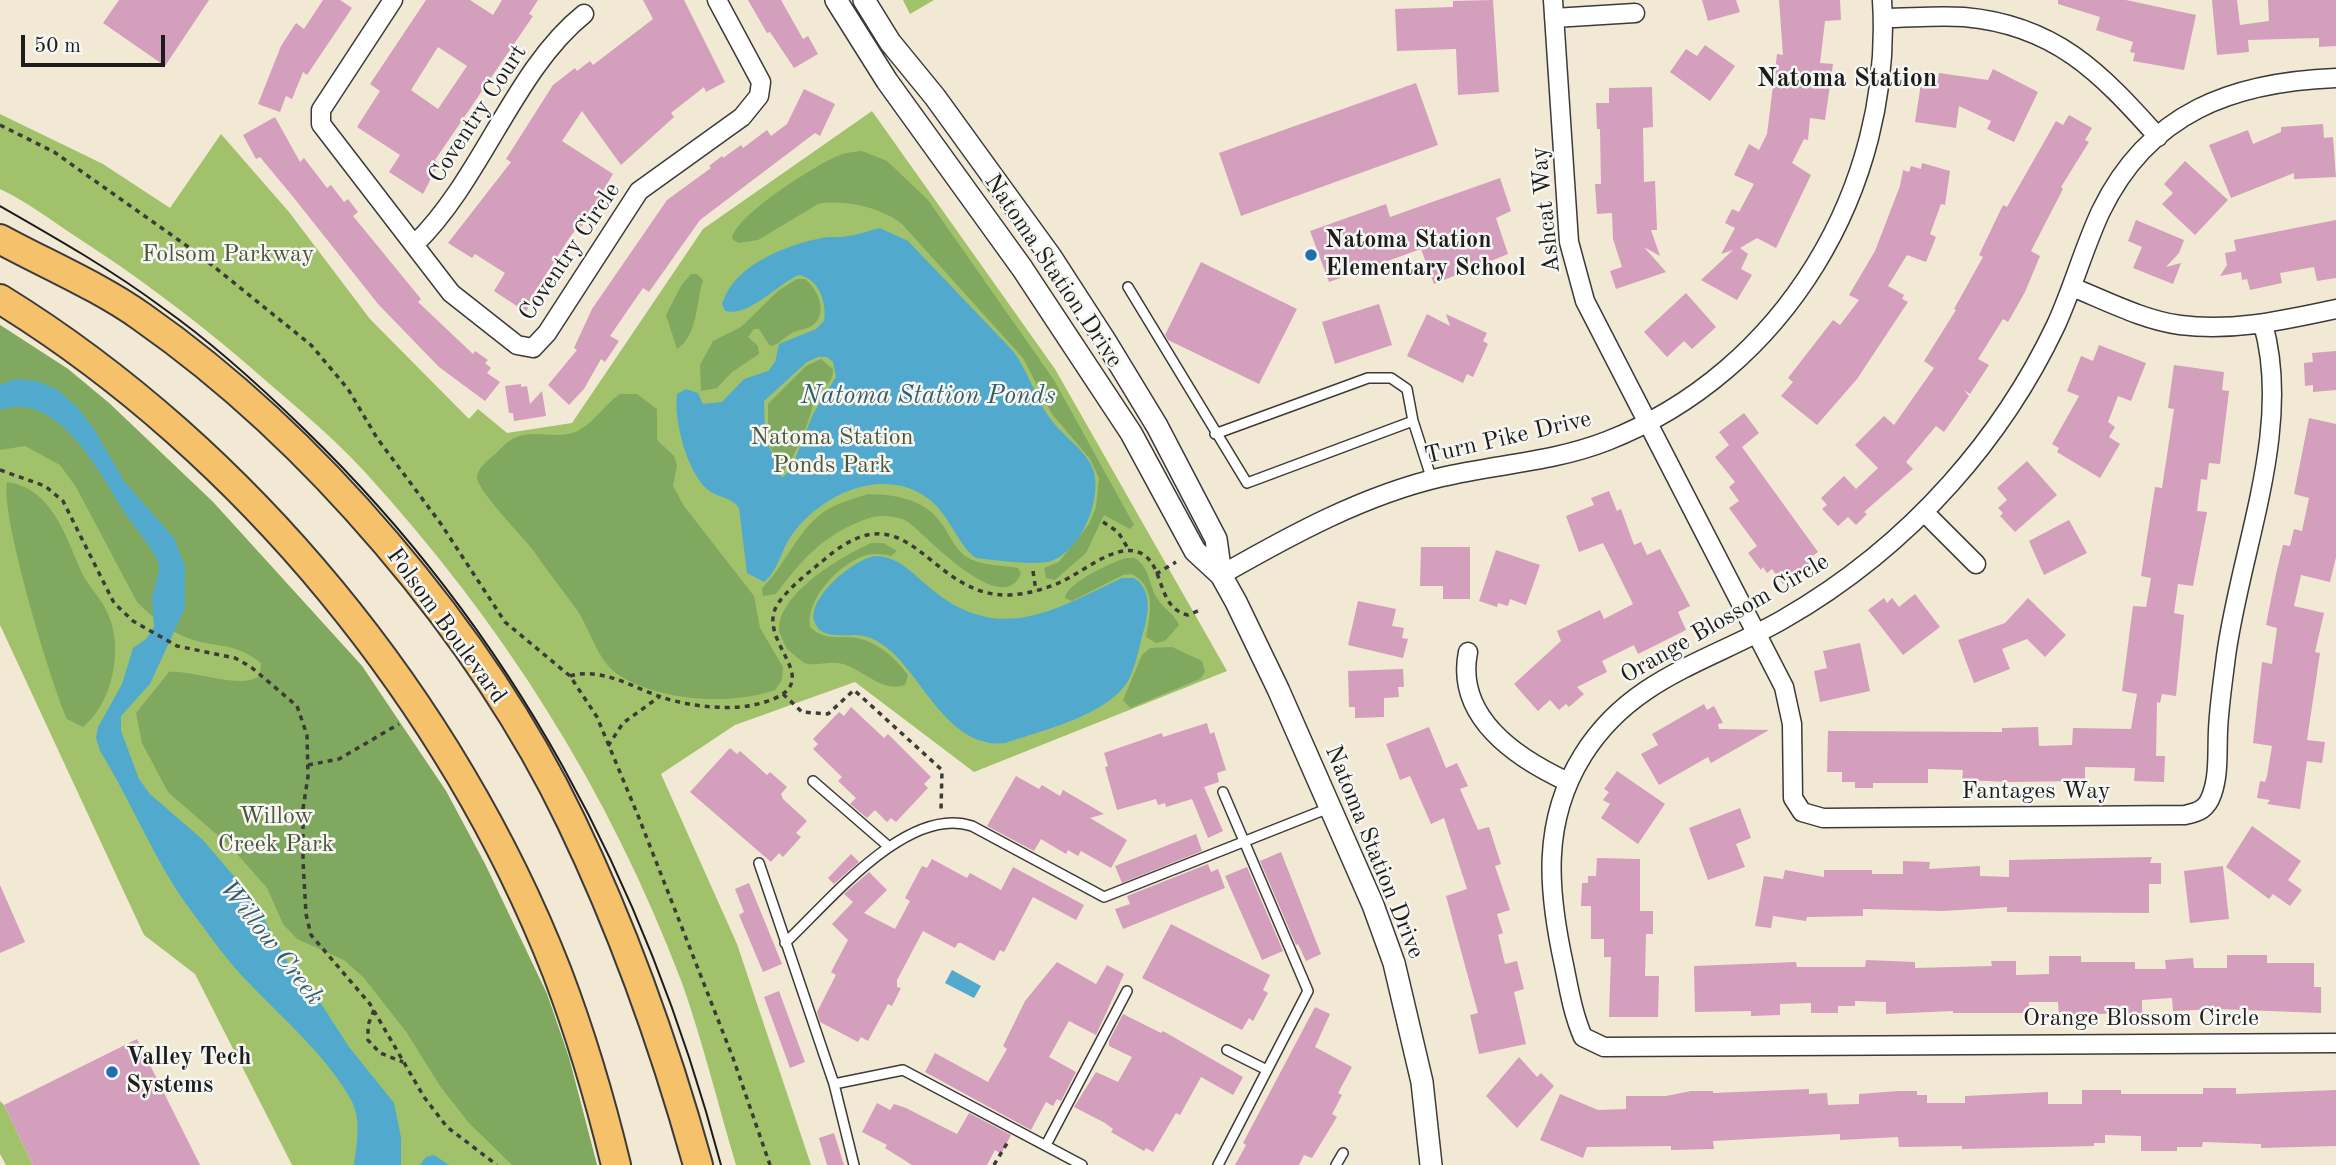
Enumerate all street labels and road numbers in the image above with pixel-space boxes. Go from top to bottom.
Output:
street label: Coventry Court [423,39,533,189]
street label: Ashcat Way [1525,145,1567,275]
street label: Natoma Station Drive [977,169,1129,373]
street label: Coventry Circle [513,177,627,327]
street label: Turn Pike Drive [1422,405,1594,471]
street label: Folsom Boulevard [380,542,512,710]
street label: Orange Blossom Circle [1616,548,1834,690]
street label: Natoma Station Drive [1318,741,1430,963]
street label: Fantages Way [1962,778,2110,806]
street label: Orange Blossom Circle [2023,1005,2259,1033]

